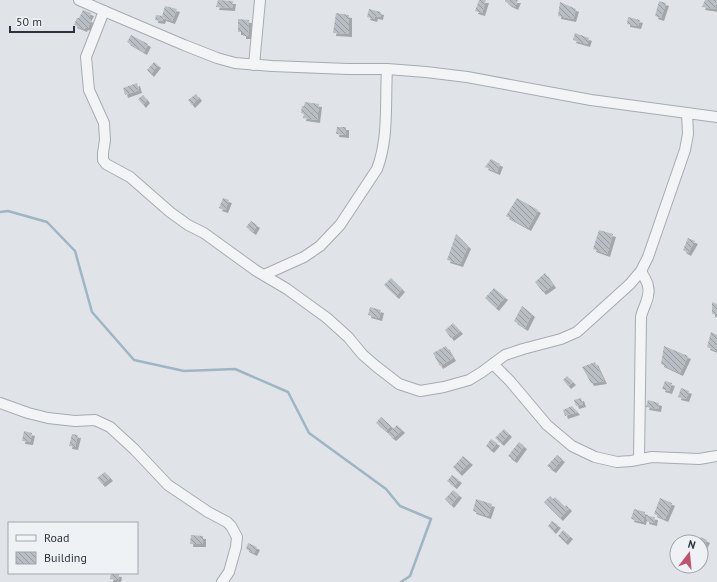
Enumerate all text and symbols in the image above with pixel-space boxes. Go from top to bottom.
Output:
scale bar [10,8,74,34]
text: 50 m [16,14,42,29]
legend [8,522,138,574]
text: Road [44,530,69,545]
north arrow [669,534,709,574]
text: N [686,537,697,552]
text: Building [44,550,87,565]

